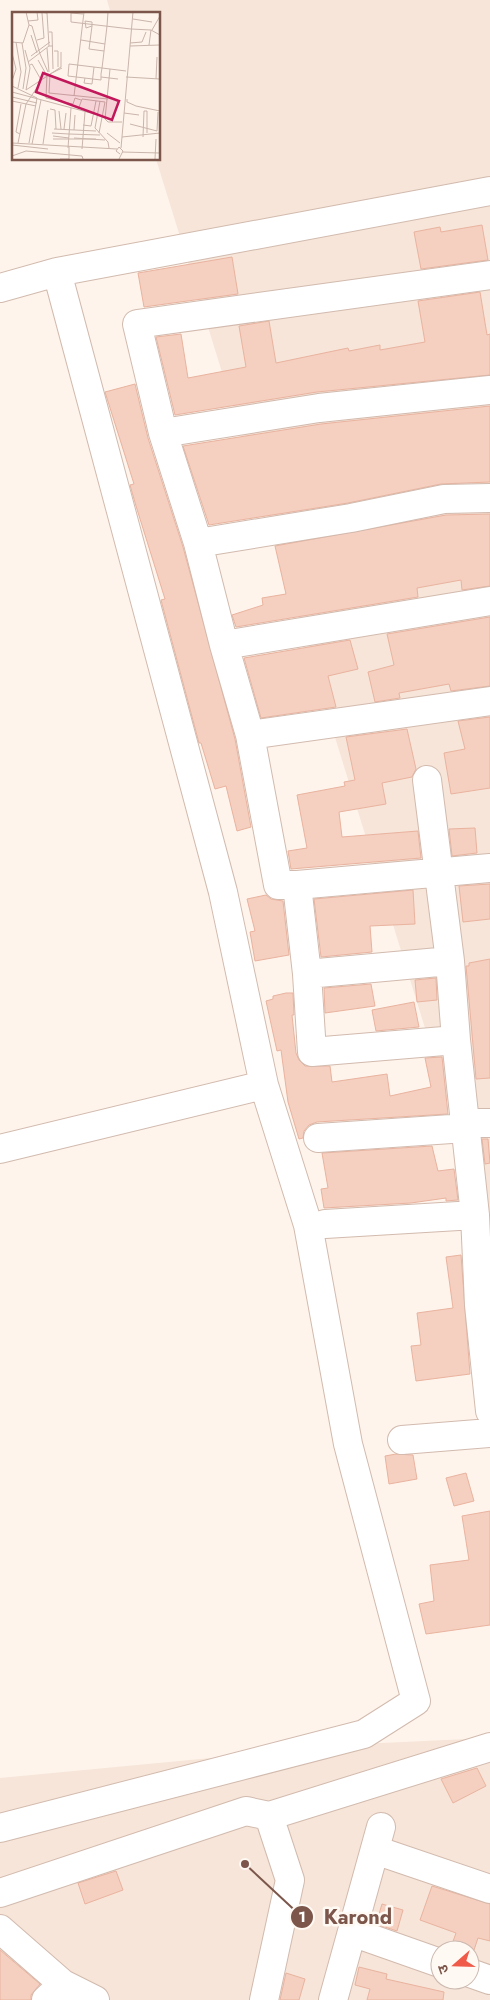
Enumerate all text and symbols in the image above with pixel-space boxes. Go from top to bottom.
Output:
inset map [12,12,160,160]
callout: Karond [289,1899,403,1934]
text: Karond [324,1903,392,1932]
text: 1 [298,1906,306,1928]
north arrow [430,1940,480,1990]
text: उ [432,1961,454,1977]

